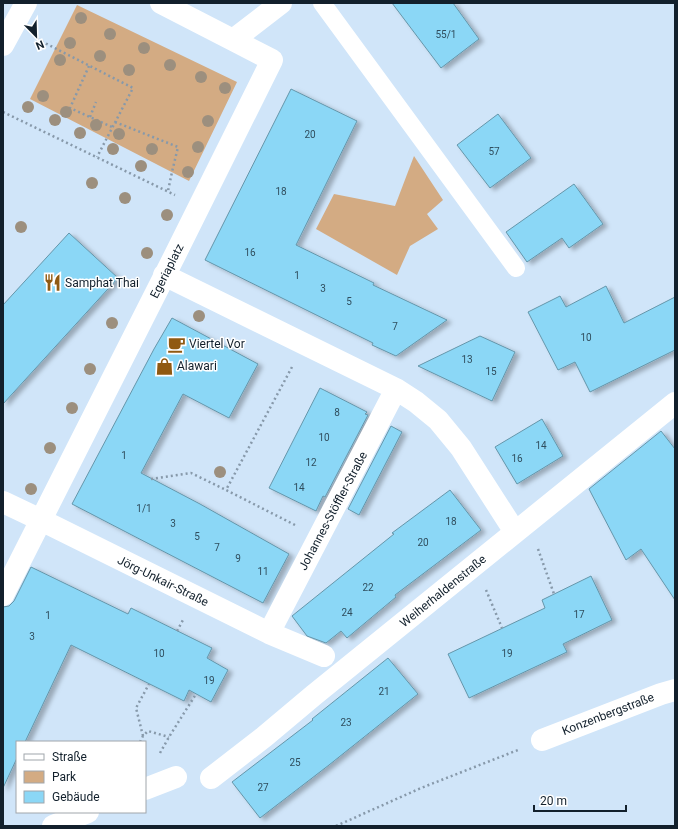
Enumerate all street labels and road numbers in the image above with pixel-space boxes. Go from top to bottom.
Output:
street label: Egeriaplatz [147,241,187,301]
street label: Johannes-Stöffler-Straße [296,449,370,573]
street label: Weiherhaldenstraße [397,552,489,630]
street label: Jörg-Unkair-Straße [115,553,211,609]
street label: Konzenbergstraße [560,690,656,738]

